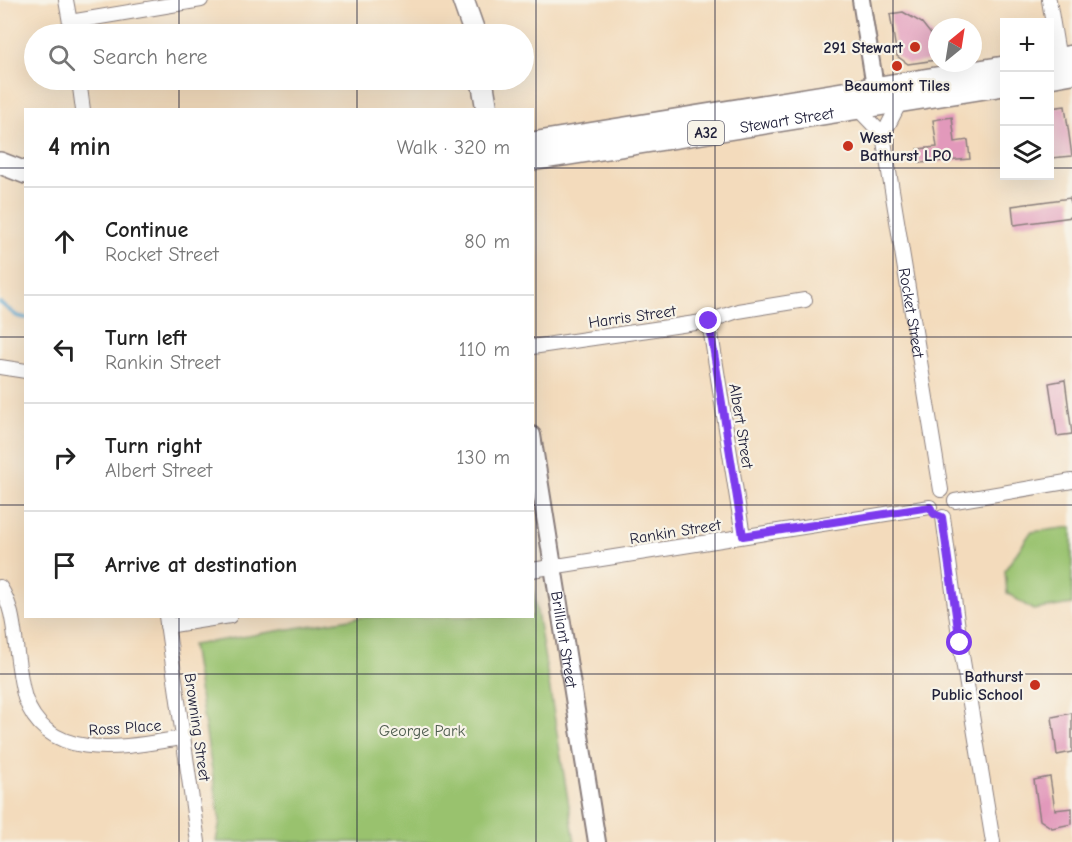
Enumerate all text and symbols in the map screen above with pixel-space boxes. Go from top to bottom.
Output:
north arrow [928,18,982,72]
map controls [1000,18,1054,180]
button: + [1000,18,1054,72]
search box [24,24,534,90]
place label: 291 Stewart [823,39,904,57]
marker: 291 Stewart [908,40,922,54]
icon: search [45,41,78,74]
text: Search here [93,44,208,70]
marker: Beaumont Tiles [890,59,904,73]
button: − [1000,72,1054,126]
place label: Beaumont Tiles [844,77,950,95]
street label: Stewart Street [739,104,836,137]
road number: A32 [688,121,724,145]
button: layers [1000,126,1054,180]
place label: West Bathurst LPO [860,129,951,165]
text: 4 min [48,132,111,162]
text: Walk · 320 m [397,136,510,159]
marker: West Bathurst LPO [841,139,855,153]
text: Continue [105,217,188,243]
icon: ahead [48,225,81,258]
text: 80 m [464,230,510,253]
text: Rocket Street [105,243,219,266]
street label: Rocket Street [895,266,927,360]
street label: Harris Street [587,302,677,332]
route end [695,307,721,333]
text: Turn left [105,325,187,351]
icon: left [48,333,81,366]
text: 110 m [459,338,510,361]
text: Rankin Street [105,351,220,374]
street label: Albert Street [725,382,757,470]
text: Turn right [105,433,202,459]
icon: right [48,441,81,474]
text: 130 m [457,446,510,469]
text: Albert Street [105,459,212,482]
street label: Rankin Street [628,516,722,548]
icon: arrive [48,549,81,582]
text: Arrive at destination [105,552,297,578]
street label: Brilliant Street [547,590,580,690]
route start [946,629,972,655]
place label: Bathurst Public School [932,668,1024,704]
street label: Browning Street [181,672,214,783]
marker: Bathurst Public School [1028,678,1042,692]
street label: Ross Place [88,716,162,740]
park label: George Park [379,722,465,740]

